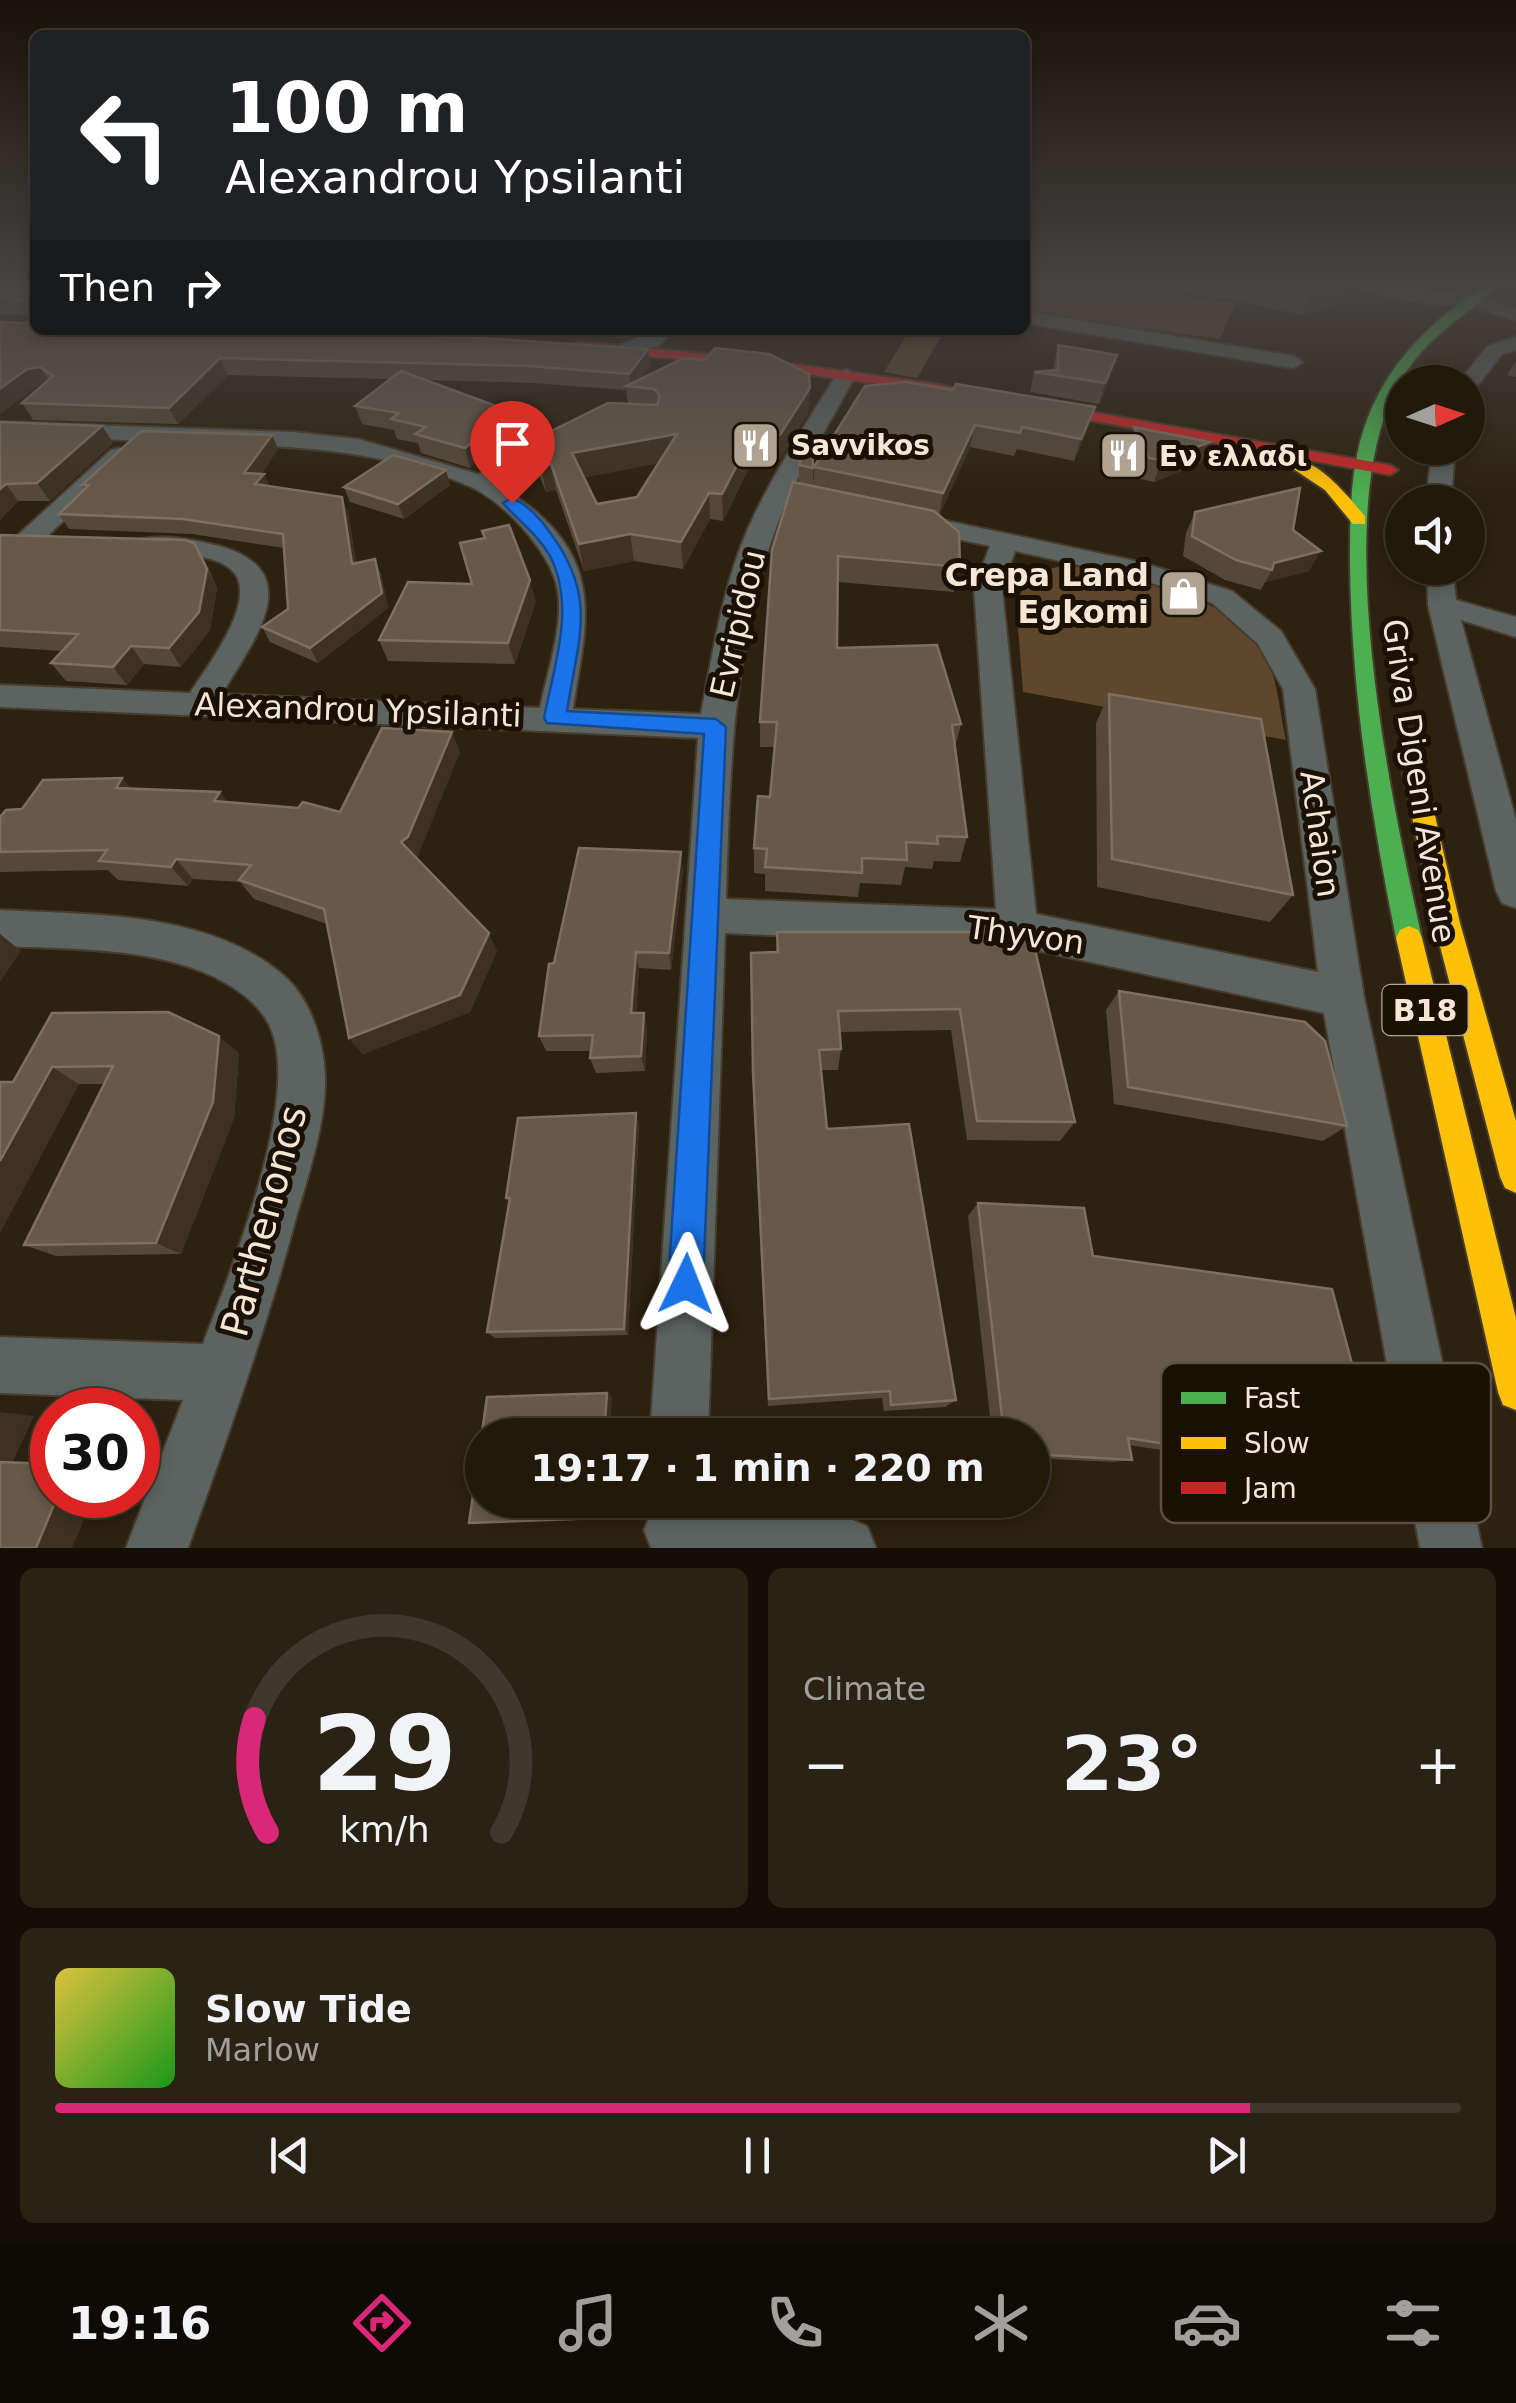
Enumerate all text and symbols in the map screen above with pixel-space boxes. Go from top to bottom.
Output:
text: 100 m [225,67,468,149]
icon: left [60,70,190,200]
text: Alexandrou Ypsilanti [225,151,685,204]
icon: right [175,260,230,315]
text: Then [60,266,155,310]
north arrow [1385,365,1485,465]
map controls [1385,365,1485,585]
pin [470,401,555,504]
icon: arrive [485,416,540,471]
restaurant icon: Savvikos [730,419,782,471]
place label: Savvikos [791,429,930,462]
restaurant icon: Εν ελλαδι [1098,430,1150,482]
place label: Εν ελλαδι [1159,440,1307,473]
button: sound [1385,485,1485,585]
street label: Evripidou [703,546,773,702]
place label: Crepa Land Egkomi [945,556,1149,631]
shop icon: Crepa Land Egkomi [1158,567,1210,619]
street label: Griva Digeni Avenue [1375,616,1463,946]
street label: Alexandrou Ypsilanti [194,685,522,735]
street label: Achaion [1292,768,1348,900]
street label: Thyvon [964,908,1087,962]
road number: B18 [1382,985,1468,1035]
street label: Parthenonos [212,1101,316,1341]
position arrow [634,1232,738,1336]
legend [1161,1363,1491,1523]
text: Fast [1244,1382,1300,1415]
speed limit sign: 30 [30,1388,160,1518]
text: Slow [1244,1427,1310,1460]
text: 19:17 · 1 min · 220 m [530,1446,985,1490]
text: Jam [1242,1472,1297,1505]
text: Climate [803,1670,926,1708]
text: 29 [312,1693,456,1815]
text: 23° [1061,1720,1203,1808]
text: − [803,1733,849,1797]
text: + [1415,1733,1461,1797]
text: km/h [339,1809,429,1850]
text: Slow Tide [205,1987,412,2031]
text: Marlow [205,2031,320,2069]
icon: previous [262,2128,317,2183]
icon: pause [730,2128,785,2183]
icon: next [1199,2128,1254,2183]
icon: directions [347,2288,417,2358]
icon: music [553,2288,623,2358]
icon: phone [760,2288,830,2358]
icon: climate [966,2288,1036,2358]
icon: car [1172,2288,1242,2358]
icon: filters [1378,2288,1448,2358]
text: 19:16 [68,2297,211,2350]

